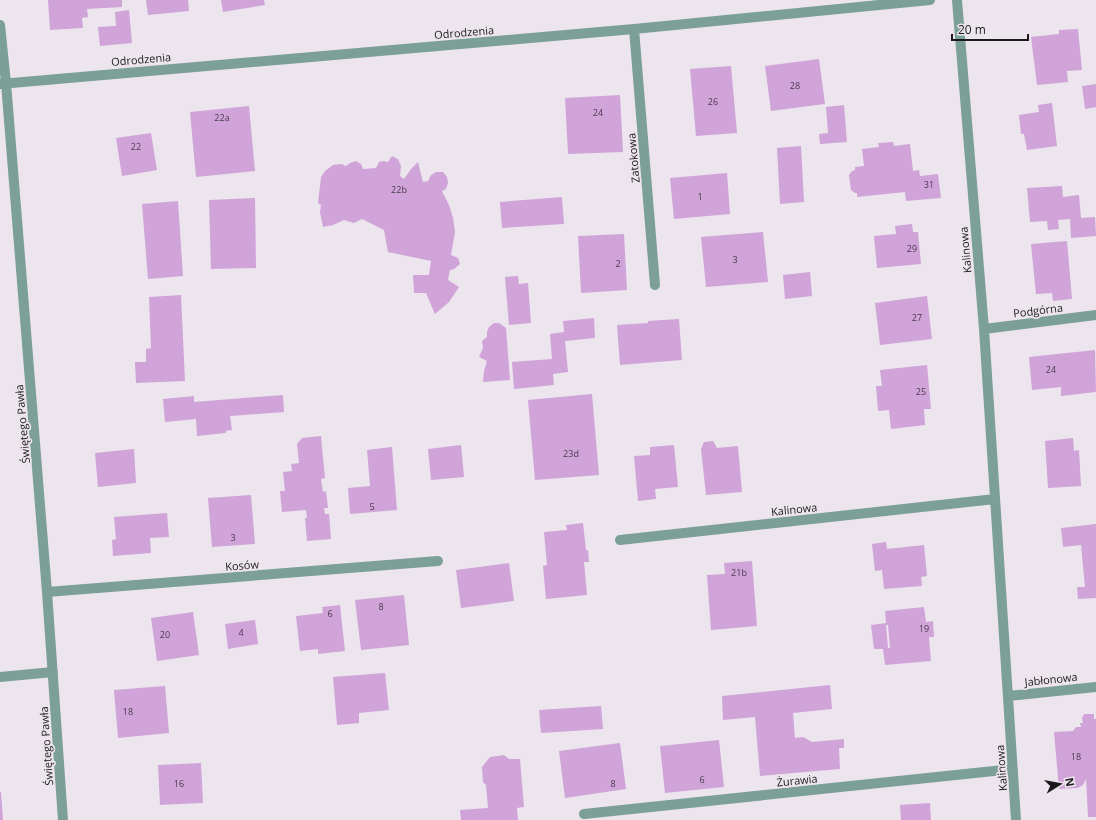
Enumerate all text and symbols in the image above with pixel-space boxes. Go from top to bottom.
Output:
scale bar [952,16,1028,42]
text: 20 m [958,21,986,38]
street label: Odrodzenia [433,22,495,42]
street label: Odrodzenia [110,49,172,69]
house number: 28 [790,79,800,92]
house number: 26 [708,95,718,108]
house number: 24 [593,106,603,119]
house number: 22a [214,111,230,124]
street label: Zatokowa [623,132,643,184]
house number: 22 [131,140,141,153]
house number: 31 [924,178,934,191]
house number: 22b [391,183,407,196]
house number: 1 [697,190,703,203]
street label: Kalinowa [956,226,974,274]
house number: 29 [907,242,917,255]
house number: 3 [732,253,738,266]
house number: 2 [615,257,621,270]
street label: Podgórna [1012,300,1064,320]
house number: 27 [912,311,922,324]
house number: 24 [1046,363,1056,376]
street label: Świętego Pawła [11,384,33,464]
house number: 25 [916,385,926,398]
house number: 23d [563,447,579,460]
street label: Kalinowa [770,499,818,519]
house number: 5 [369,500,375,513]
house number: 3 [230,531,236,544]
street label: Kosów [225,556,260,574]
house number: 21b [731,566,747,579]
house number: 8 [378,600,384,613]
house number: 6 [327,607,333,620]
house number: 19 [919,622,929,635]
house number: 4 [238,626,244,639]
house number: 20 [160,628,170,641]
street label: Jabłonowa [1023,669,1078,689]
house number: 18 [123,705,133,718]
street label: Świętego Pawła [36,706,56,786]
street label: Kalinowa [992,744,1010,792]
house number: 18 [1071,750,1081,763]
north arrow [1040,764,1080,804]
street label: Żurawia [776,770,818,790]
house number: 6 [699,773,705,786]
text: N [1062,776,1079,788]
house number: 16 [174,777,184,790]
house number: 8 [610,777,616,790]

